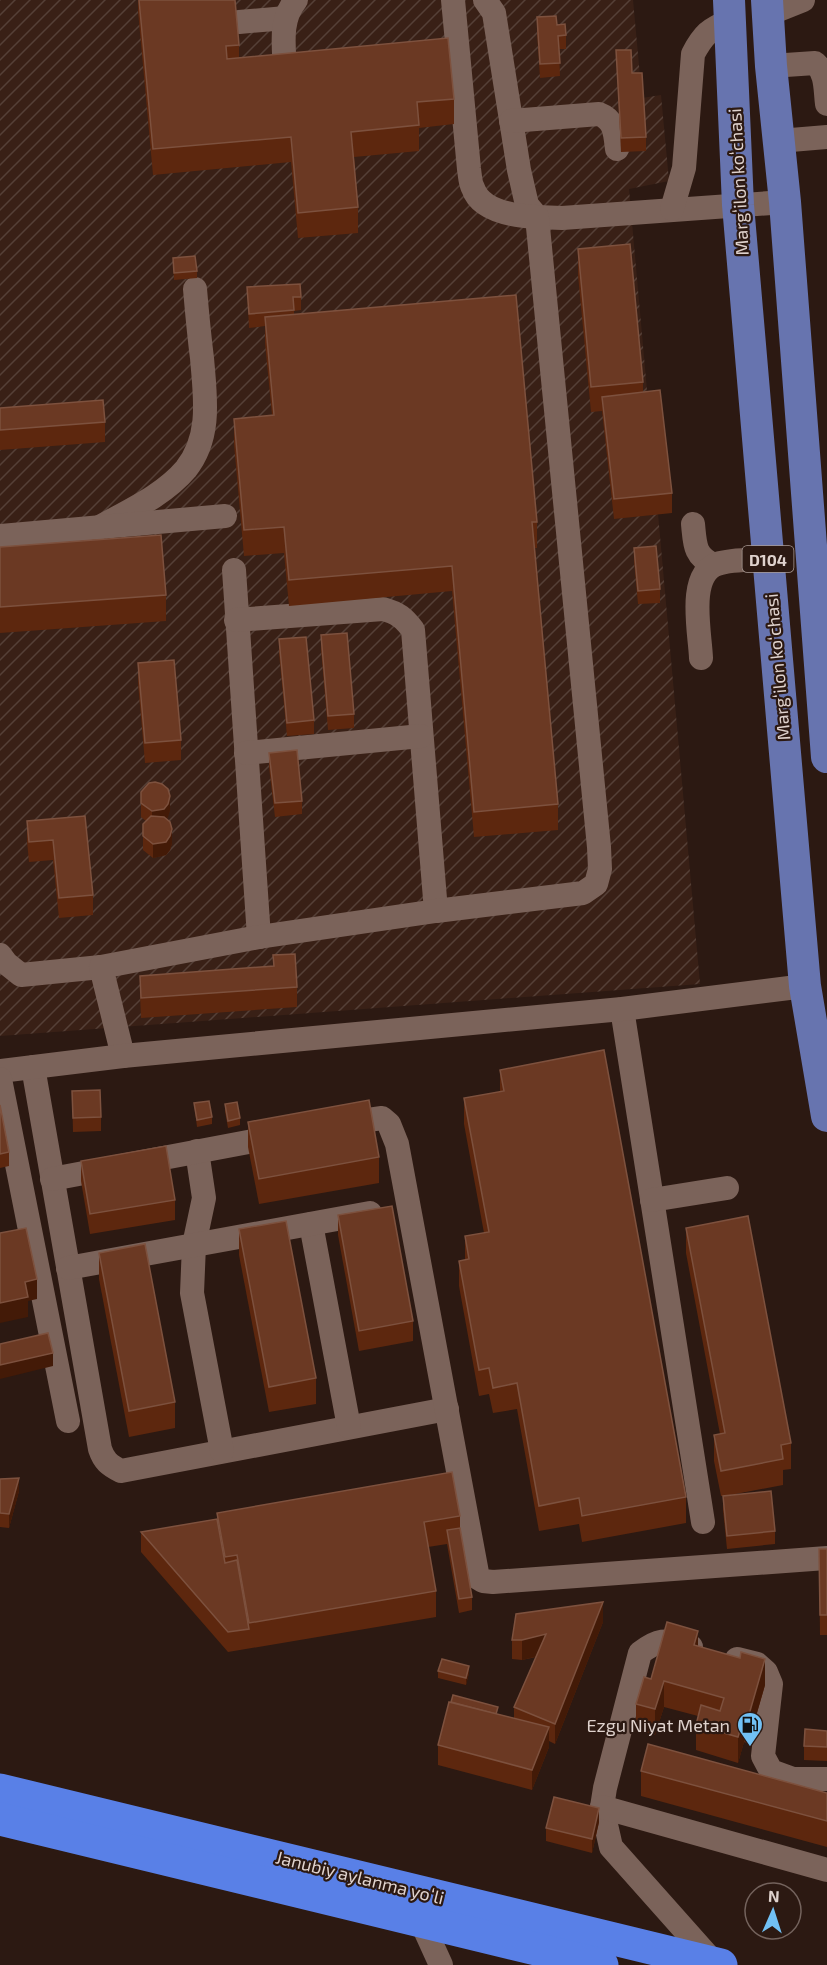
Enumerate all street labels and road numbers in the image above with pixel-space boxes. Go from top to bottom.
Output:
street label: Margʻilon koʻchasi [723,108,753,256]
road number: D104 [742,546,794,572]
street label: Margʻilon koʻchasi [760,593,794,741]
street label: Janubiy aylanma yoʻli [274,1845,446,1909]

